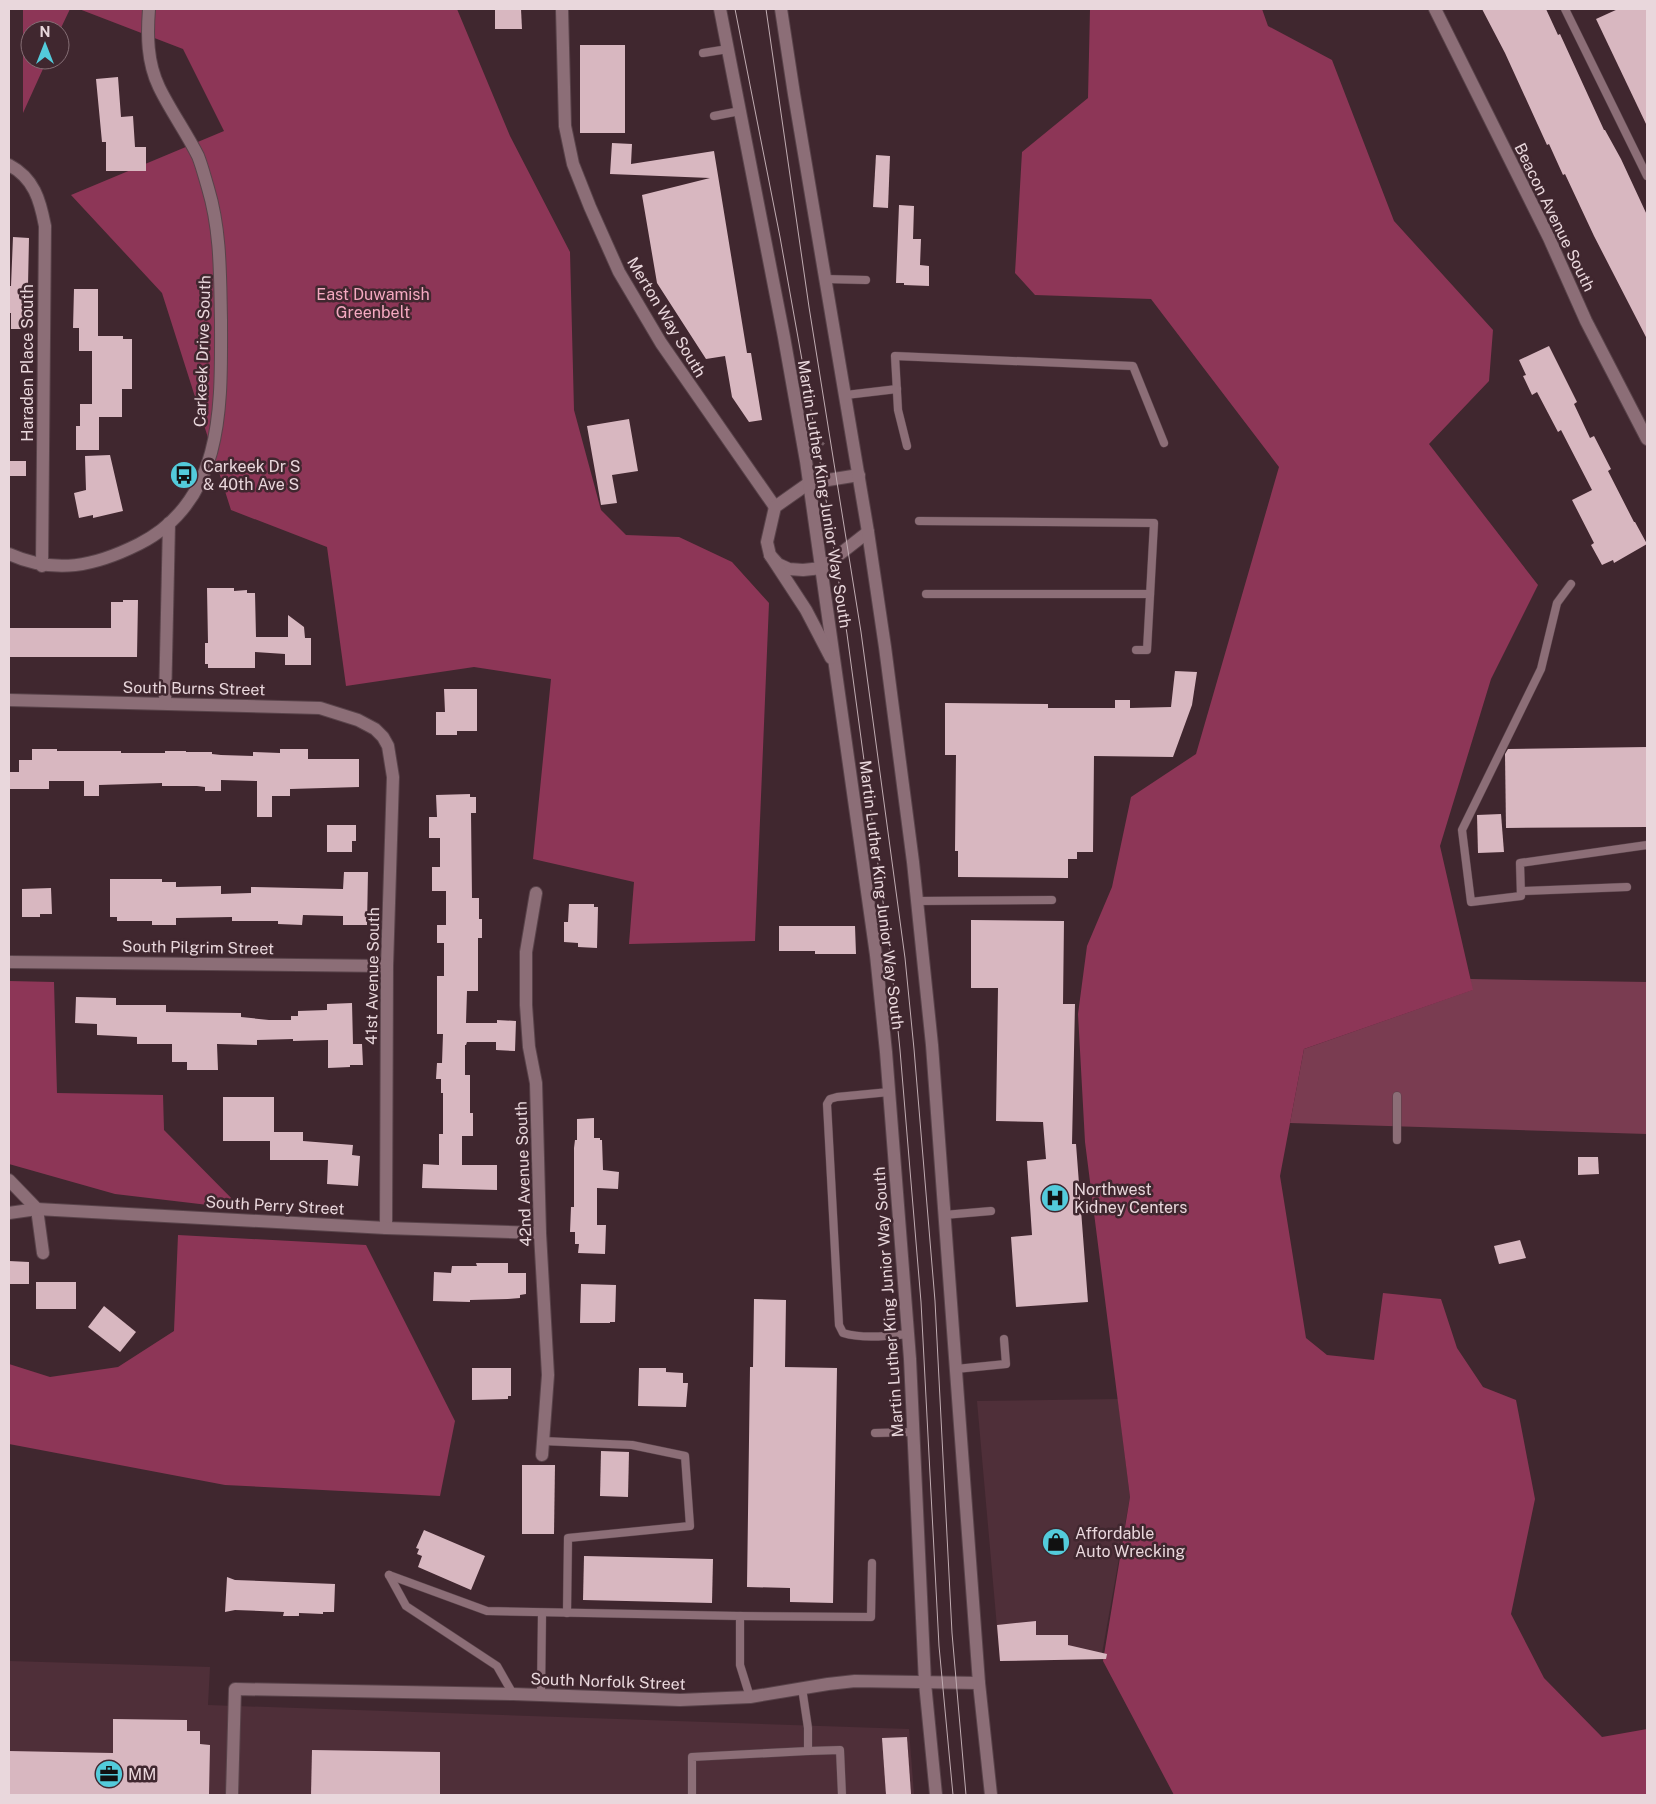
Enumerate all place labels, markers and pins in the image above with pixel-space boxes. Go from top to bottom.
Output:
place label: Carkeek Dr S & 40th Ave S [203,457,301,494]
bus stop icon: Carkeek Dr S & 40th Ave S [169,460,199,490]
place label: Northwest Kidney Centers [1074,1180,1187,1217]
hospital icon: Northwest Kidney Centers [1040,1183,1070,1213]
place label: Affordable Auto Wrecking [1075,1524,1185,1561]
shop icon: Affordable Auto Wrecking [1041,1527,1071,1557]
office icon: MM [94,1759,124,1789]
place label: MM [128,1765,156,1784]

